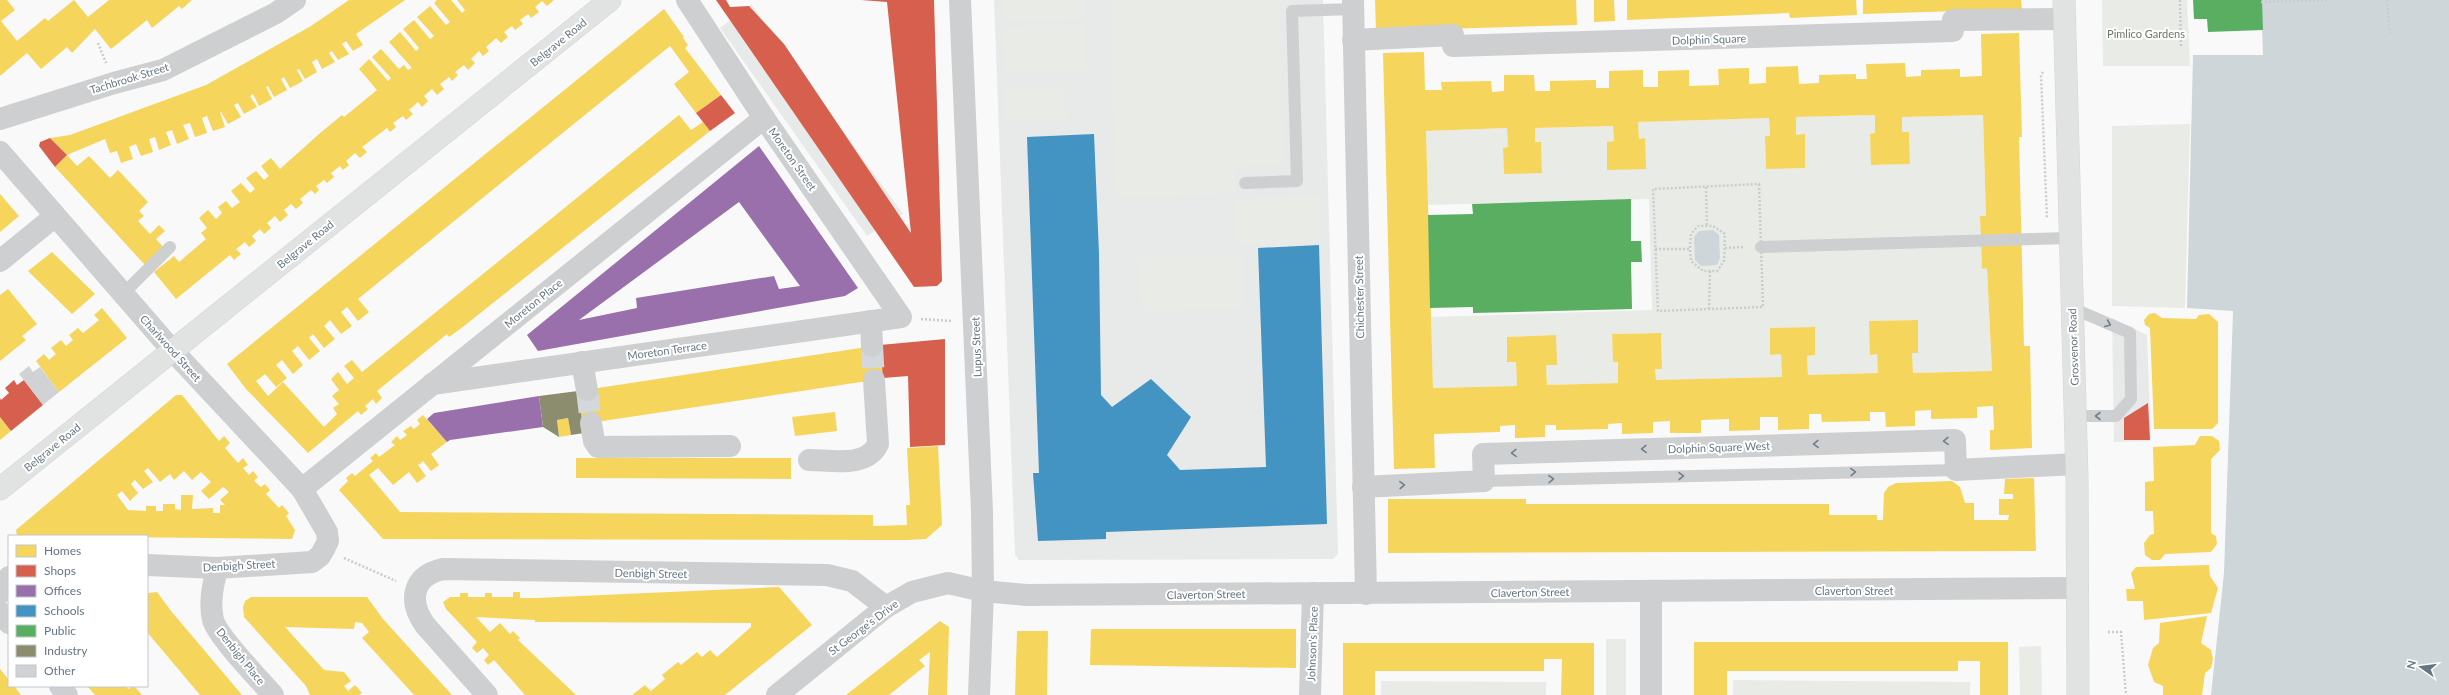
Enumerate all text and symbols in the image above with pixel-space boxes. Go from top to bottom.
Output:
street label: Belgrave Road [527,15,589,69]
park label: Pimlico Gardens [2107,27,2185,40]
street label: Dolphin Square [1672,31,1747,47]
street label: Tachbrook Street [88,60,170,96]
street label: Moreton Street [766,125,820,193]
street label: Belgrave Road [274,217,336,271]
street label: Chichester Street [1352,255,1366,339]
street label: Moreton Place [501,276,565,330]
street label: Grosvenor Road [2065,308,2081,386]
street label: Charlwood Street [138,312,204,384]
street label: Lupus Street [968,317,984,377]
one-way arrow [2105,319,2112,327]
street label: Moreton Terrace [627,338,708,362]
one-way arrow [2095,412,2101,420]
street label: Belgrave Road [21,420,83,474]
one-way arrow [1943,436,1949,445]
street label: Dolphin Square West [1668,439,1770,455]
one-way arrow [1813,440,1819,448]
one-way arrow [1641,445,1647,453]
one-way arrow [1511,449,1517,457]
one-way arrow [1850,468,1856,477]
one-way arrow [1678,472,1684,481]
one-way arrow [1548,475,1554,484]
one-way arrow [1399,480,1405,489]
legend [8,535,148,687]
text: Homes [44,543,81,558]
street label: Denbigh Street [202,557,276,573]
text: Shops [44,563,76,578]
street label: Denbigh Street [615,566,687,580]
text: Offices [44,583,81,598]
street label: Claverton Street [1815,584,1893,597]
street label: Claverton Street [1491,585,1570,599]
street label: Claverton Street [1167,587,1246,601]
street label: St George's Drive [826,597,900,657]
text: Schools [44,603,85,618]
street label: Johnson's Place [1304,606,1320,682]
text: Public [44,623,76,638]
street label: Denbigh Place [214,625,268,687]
text: Industry [44,643,88,658]
north arrow [2401,647,2441,687]
text: N [2403,659,2418,670]
text: Other [44,663,76,678]

